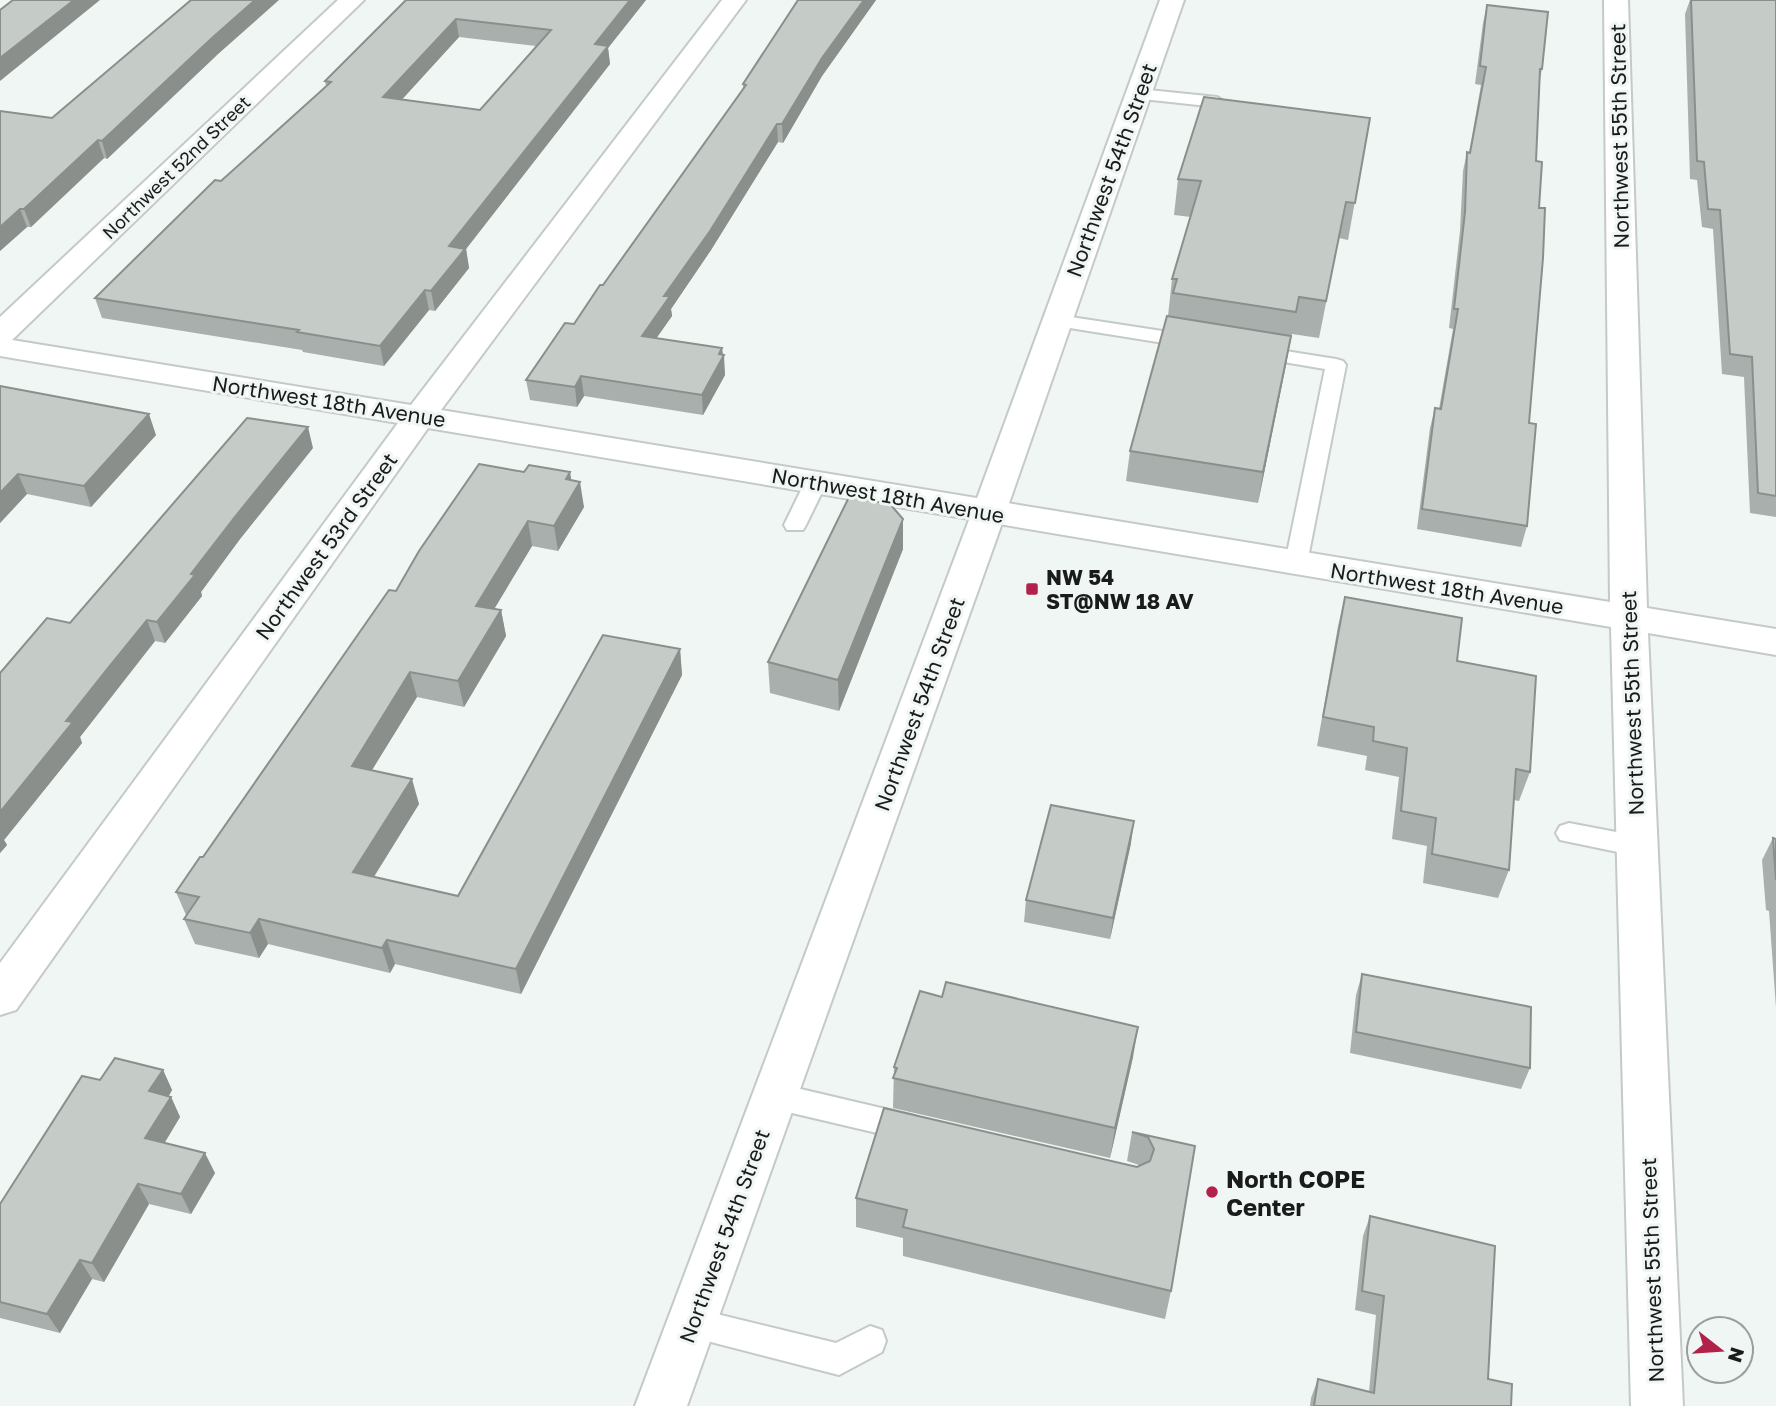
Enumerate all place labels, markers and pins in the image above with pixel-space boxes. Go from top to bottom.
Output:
place label: NW 54 ST@NW 18 AV [1046,564,1194,614]
marker: NW 54 ST@NW 18 AV [1024,581,1040,597]
place label: North COPE Center [1226,1164,1365,1221]
marker: North COPE Center [1204,1184,1220,1200]

